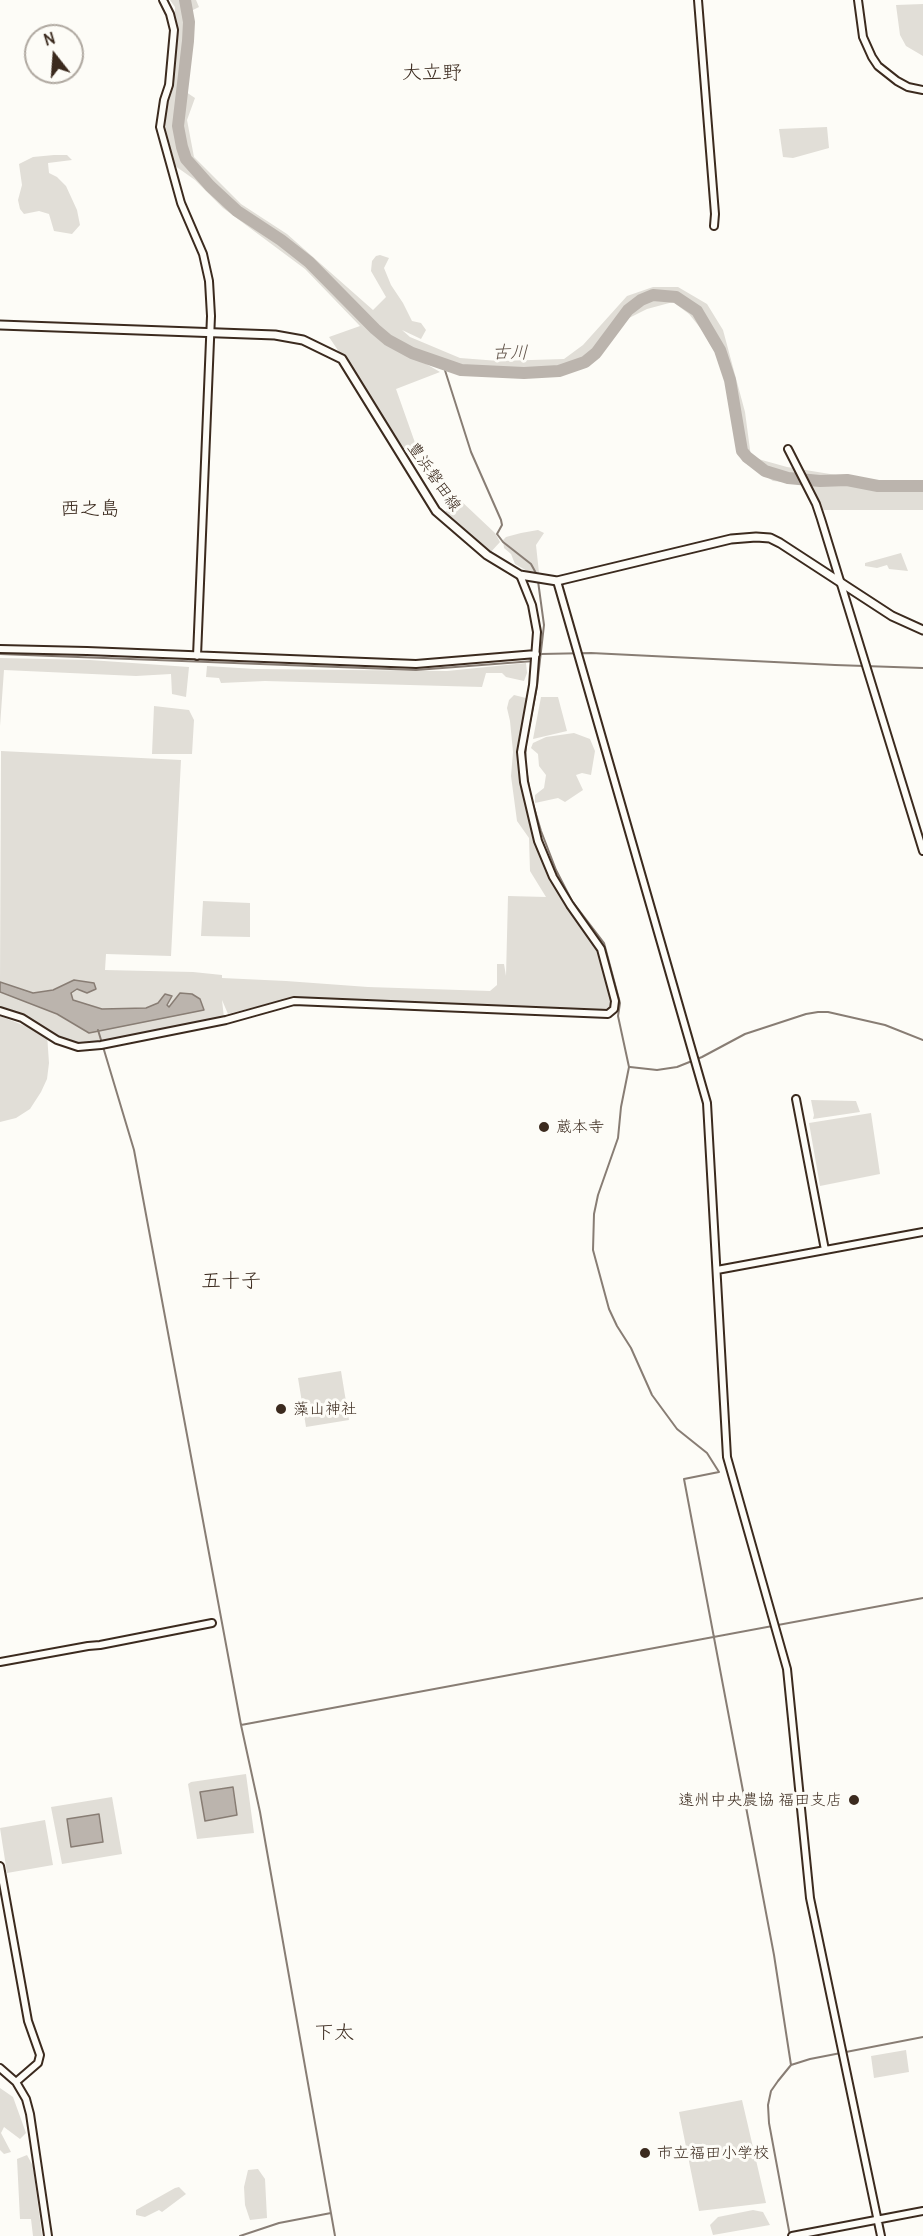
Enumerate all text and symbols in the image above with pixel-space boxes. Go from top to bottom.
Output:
north arrow [24,24,84,84]
text: N [41,28,58,50]
district label: 大立野 [402,61,462,85]
water label: 古川 [492,342,528,364]
street label: 豊浜磐田線 [403,439,465,515]
district label: 西之島 [60,497,120,521]
place label: 蔵本寺 [556,1117,604,1137]
marker: 蔵本寺 [537,1120,551,1134]
district label: 五十子 [201,1269,261,1293]
place label: 藻山神社 [293,1399,357,1419]
marker: 藻山神社 [274,1402,288,1416]
place label: 遠州中央農協 福田支店 [678,1790,842,1810]
marker: 遠州中央農協 福田支店 [847,1793,861,1807]
district label: 下太 [314,2021,354,2045]
place label: 市立福田小学校 [657,2143,769,2163]
marker: 市立福田小学校 [638,2146,652,2160]

